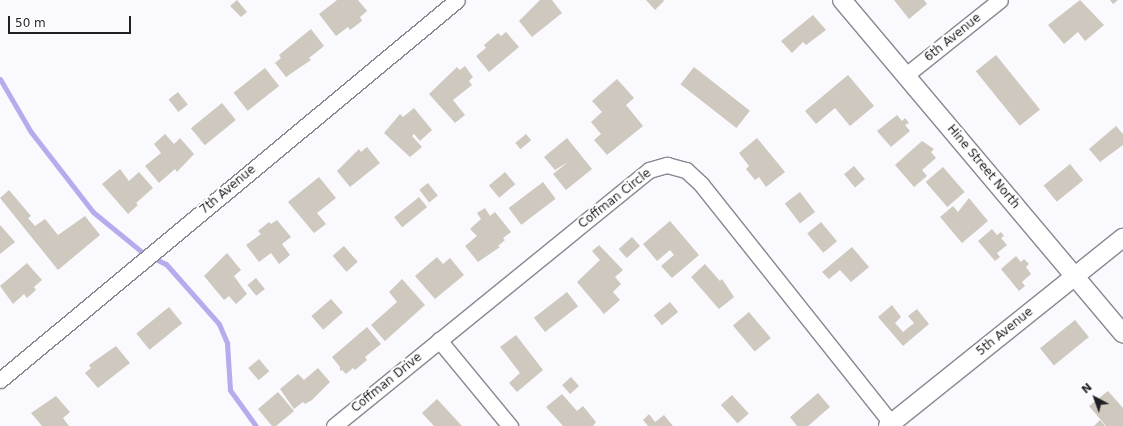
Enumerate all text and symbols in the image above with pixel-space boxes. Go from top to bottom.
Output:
scale bar [10,8,133,34]
street label: 6th Avenue [922,11,984,65]
text: 50 m [15,16,46,30]
street label: Hine Street North [944,122,1022,212]
street label: 7th Avenue [197,163,259,217]
street label: Coffman Circle [576,166,654,232]
street label: 5th Avenue [974,305,1036,359]
street label: Coffman Drive [349,350,425,416]
north arrow [1075,378,1115,418]
text: N [1079,381,1095,396]

